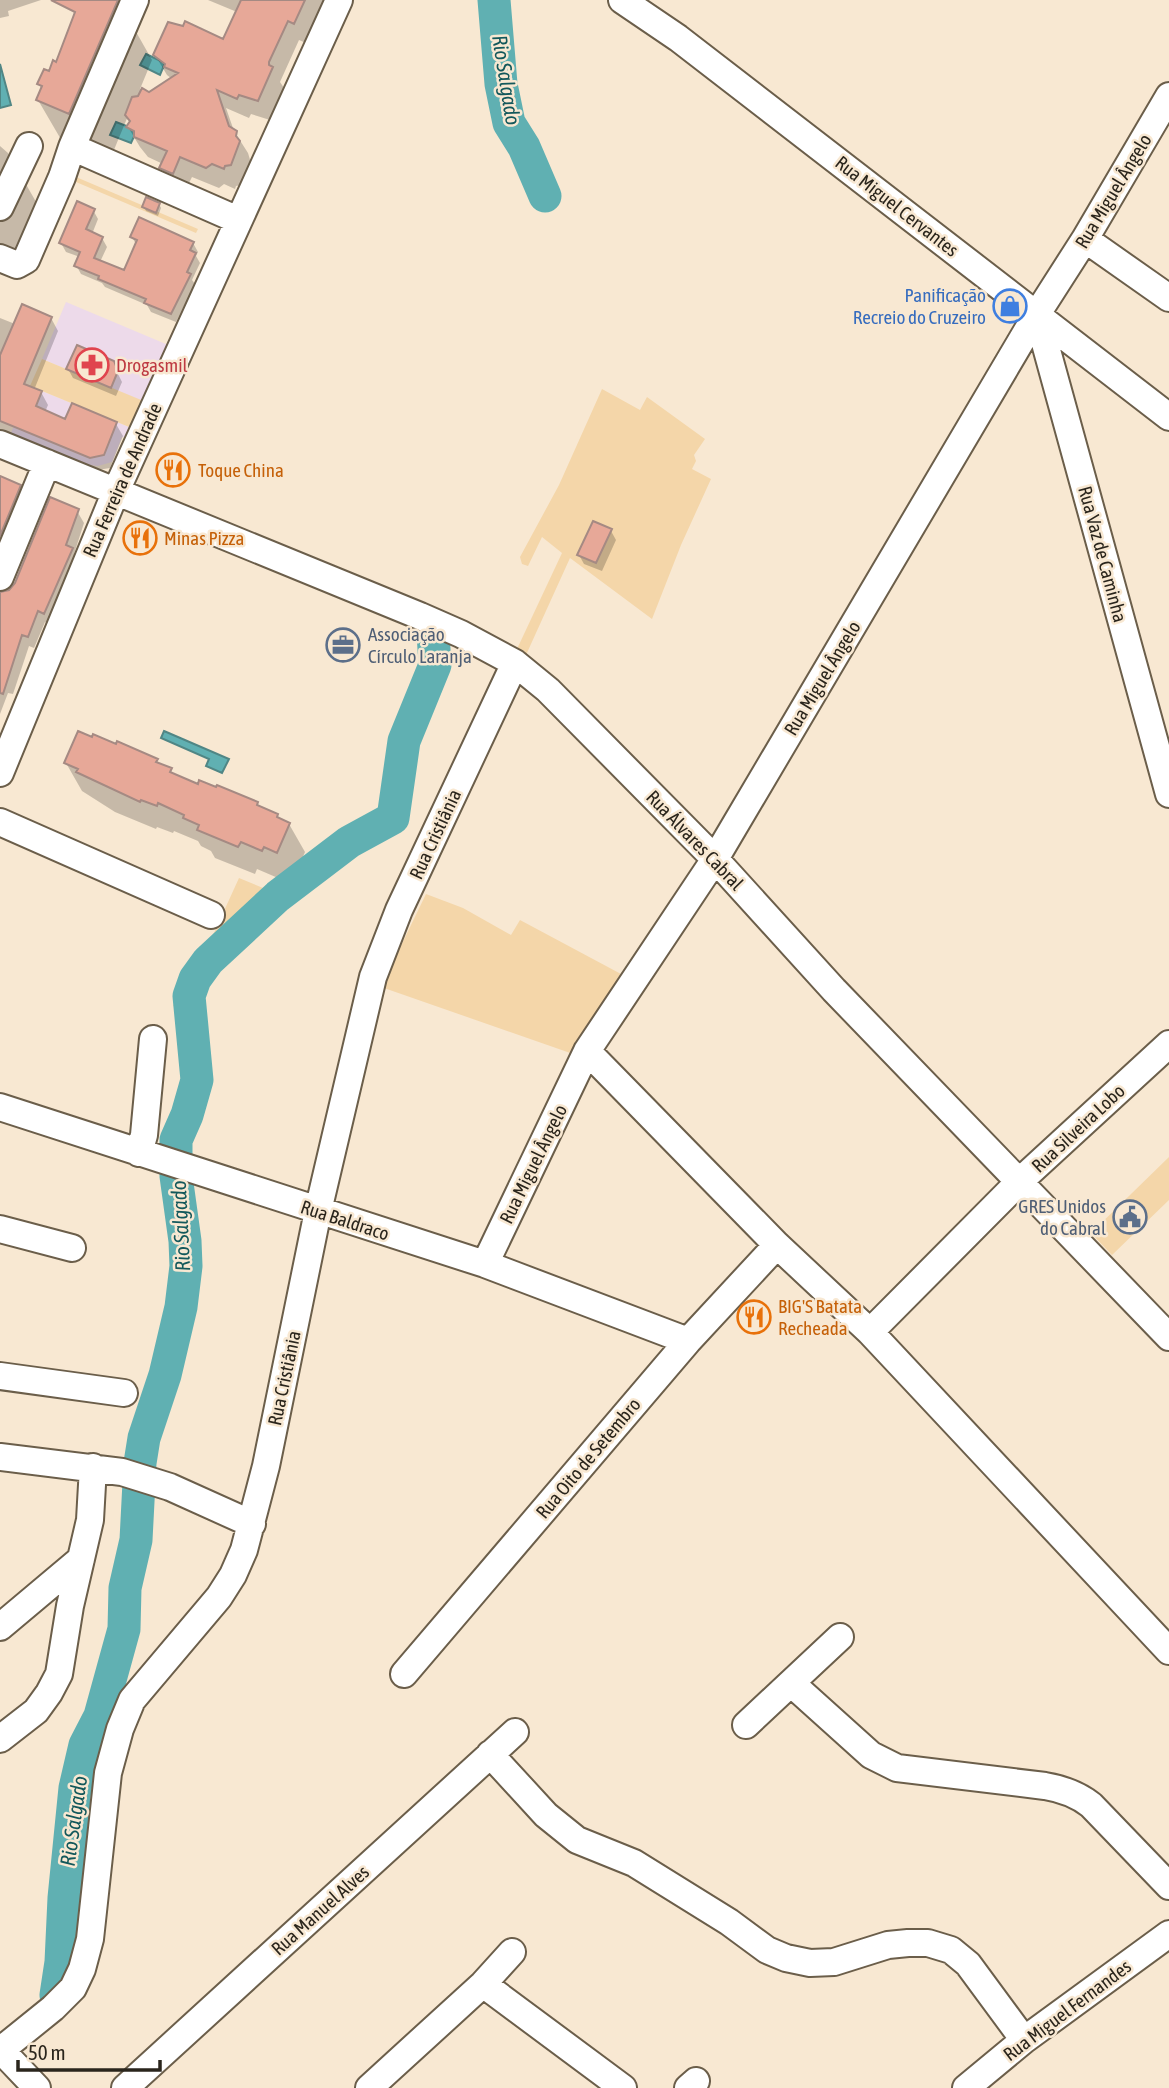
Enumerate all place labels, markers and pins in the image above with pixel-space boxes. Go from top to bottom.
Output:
place label: Panificação Recreio do Cruzeiro [853,284,986,328]
shop icon: Panificação Recreio do Cruzeiro [991,287,1029,325]
pharmacy icon: Drogasmil [73,346,111,384]
place label: Drogasmil [116,354,188,376]
restaurant icon: Toque China [154,451,192,489]
place label: Toque China [198,459,284,481]
restaurant icon: Minas Pizza [121,519,159,557]
place label: Minas Pizza [164,527,244,549]
place label: Associação Círculo Laranja [368,623,472,667]
office icon: Associação Círculo Laranja [324,626,362,664]
place label: GRES Unidos do Cabral [1018,1195,1106,1239]
public building icon: GRES Unidos do Cabral [1111,1198,1149,1236]
place label: BIG'S Batata Recheada [778,1295,862,1339]
restaurant icon: BIG'S Batata Recheada [735,1298,773,1336]

